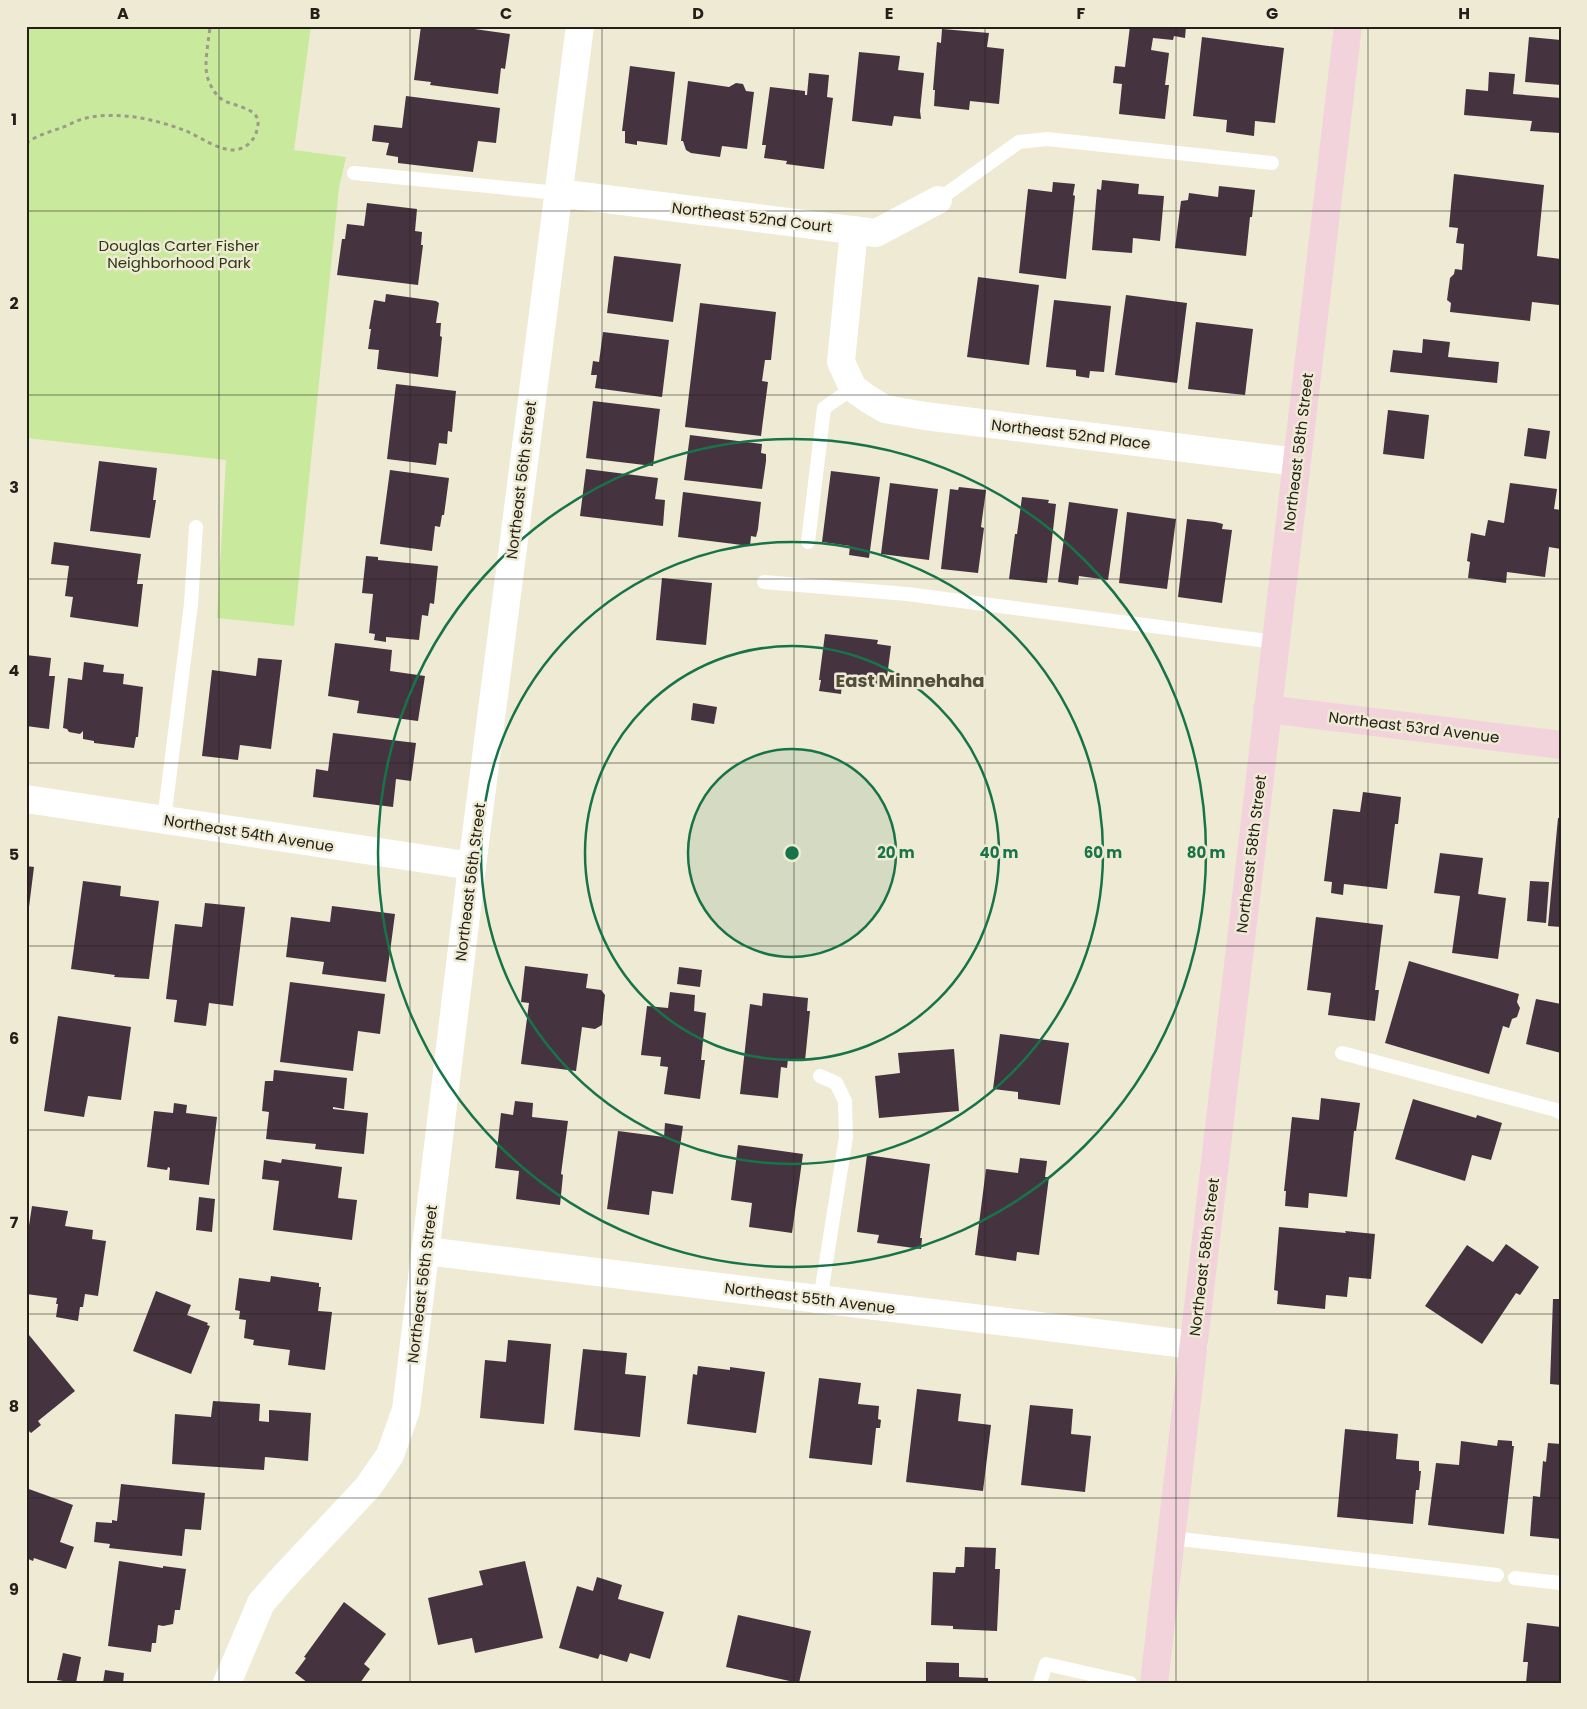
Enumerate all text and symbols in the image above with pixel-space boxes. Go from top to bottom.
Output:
text: A [117,2,129,25]
text: B [310,2,320,25]
text: C [500,2,512,25]
text: D [692,2,704,25]
text: E [885,2,893,25]
text: F [1077,2,1086,25]
text: G [1266,2,1278,25]
text: H [1458,2,1470,25]
text: 1 [11,108,17,131]
street label: Northeast 52nd Court [671,197,833,237]
park label: Douglas Carter Fisher Neighborhood Park [99,235,260,273]
text: 2 [9,292,19,315]
street label: Northeast 58th Street [1278,372,1318,532]
street label: Northeast 56th Street [501,400,541,560]
street label: Northeast 52nd Place [990,414,1152,454]
text: 3 [9,476,19,499]
text: 4 [9,659,20,682]
district label: East Minnehaha [835,668,985,693]
street label: Northeast 53rd Avenue [1327,706,1501,748]
street label: Northeast 58th Street [1231,774,1271,934]
street label: Northeast 56th Street [450,802,490,962]
street label: Northeast 54th Avenue [163,809,335,857]
text: 20 m [877,842,915,863]
text: 40 m [979,842,1019,863]
text: 60 m [1084,842,1122,863]
text: 80 m [1187,842,1225,863]
text: 5 [9,843,19,866]
centre of rings [783,844,801,862]
text: 6 [9,1027,19,1050]
street label: Northeast 58th Street [1184,1177,1224,1337]
street label: Northeast 56th Street [402,1204,442,1364]
text: 7 [10,1211,19,1234]
street label: Northeast 55th Avenue [723,1277,897,1319]
text: 8 [9,1395,19,1418]
text: 9 [9,1578,19,1601]

